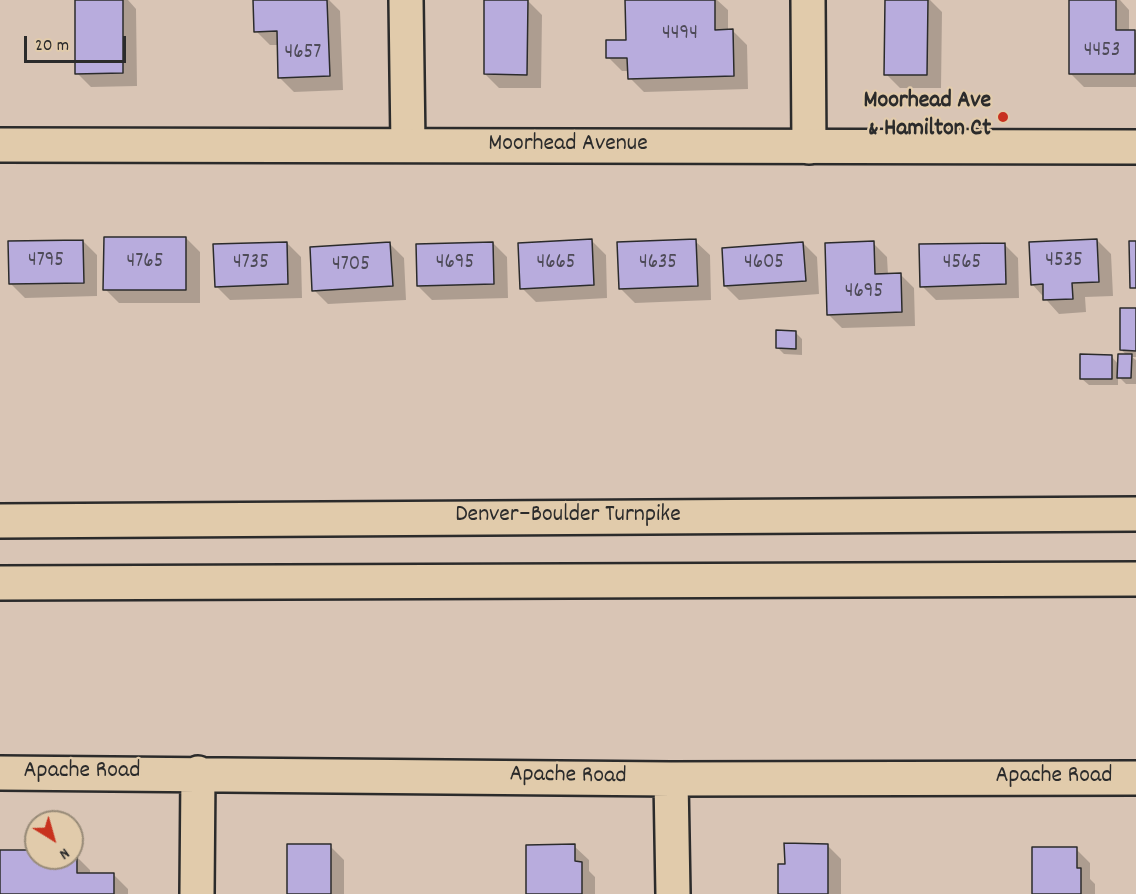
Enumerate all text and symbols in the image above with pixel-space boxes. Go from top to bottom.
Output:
house number: 4494 [662,22,698,48]
scale bar [27,24,129,62]
text: 20 m [35,34,69,59]
house number: 4453 [1084,39,1120,65]
house number: 4657 [285,41,321,67]
place label: Moorhead Ave & Hamilton Ct [863,89,991,145]
marker: Moorhead Ave & Hamilton Ct [996,110,1010,124]
street label: Moorhead Avenue [488,132,648,160]
house number: 4795 [28,249,64,275]
house number: 4535 [1045,249,1083,275]
house number: 4765 [127,250,163,276]
house number: 4735 [233,251,269,277]
house number: 4695 [436,251,474,277]
house number: 4665 [536,251,576,277]
house number: 4635 [639,251,677,277]
house number: 4605 [744,251,784,277]
house number: 4565 [943,251,981,277]
house number: 4705 [332,253,370,279]
house number: 4695 [845,280,883,306]
street label: Denver–Boulder Turnpike [455,503,681,531]
street label: Apache Road [24,759,140,787]
street label: Apache Road [509,762,627,792]
street label: Apache Road [996,764,1112,792]
north arrow [24,810,84,870]
text: N [54,842,74,865]

